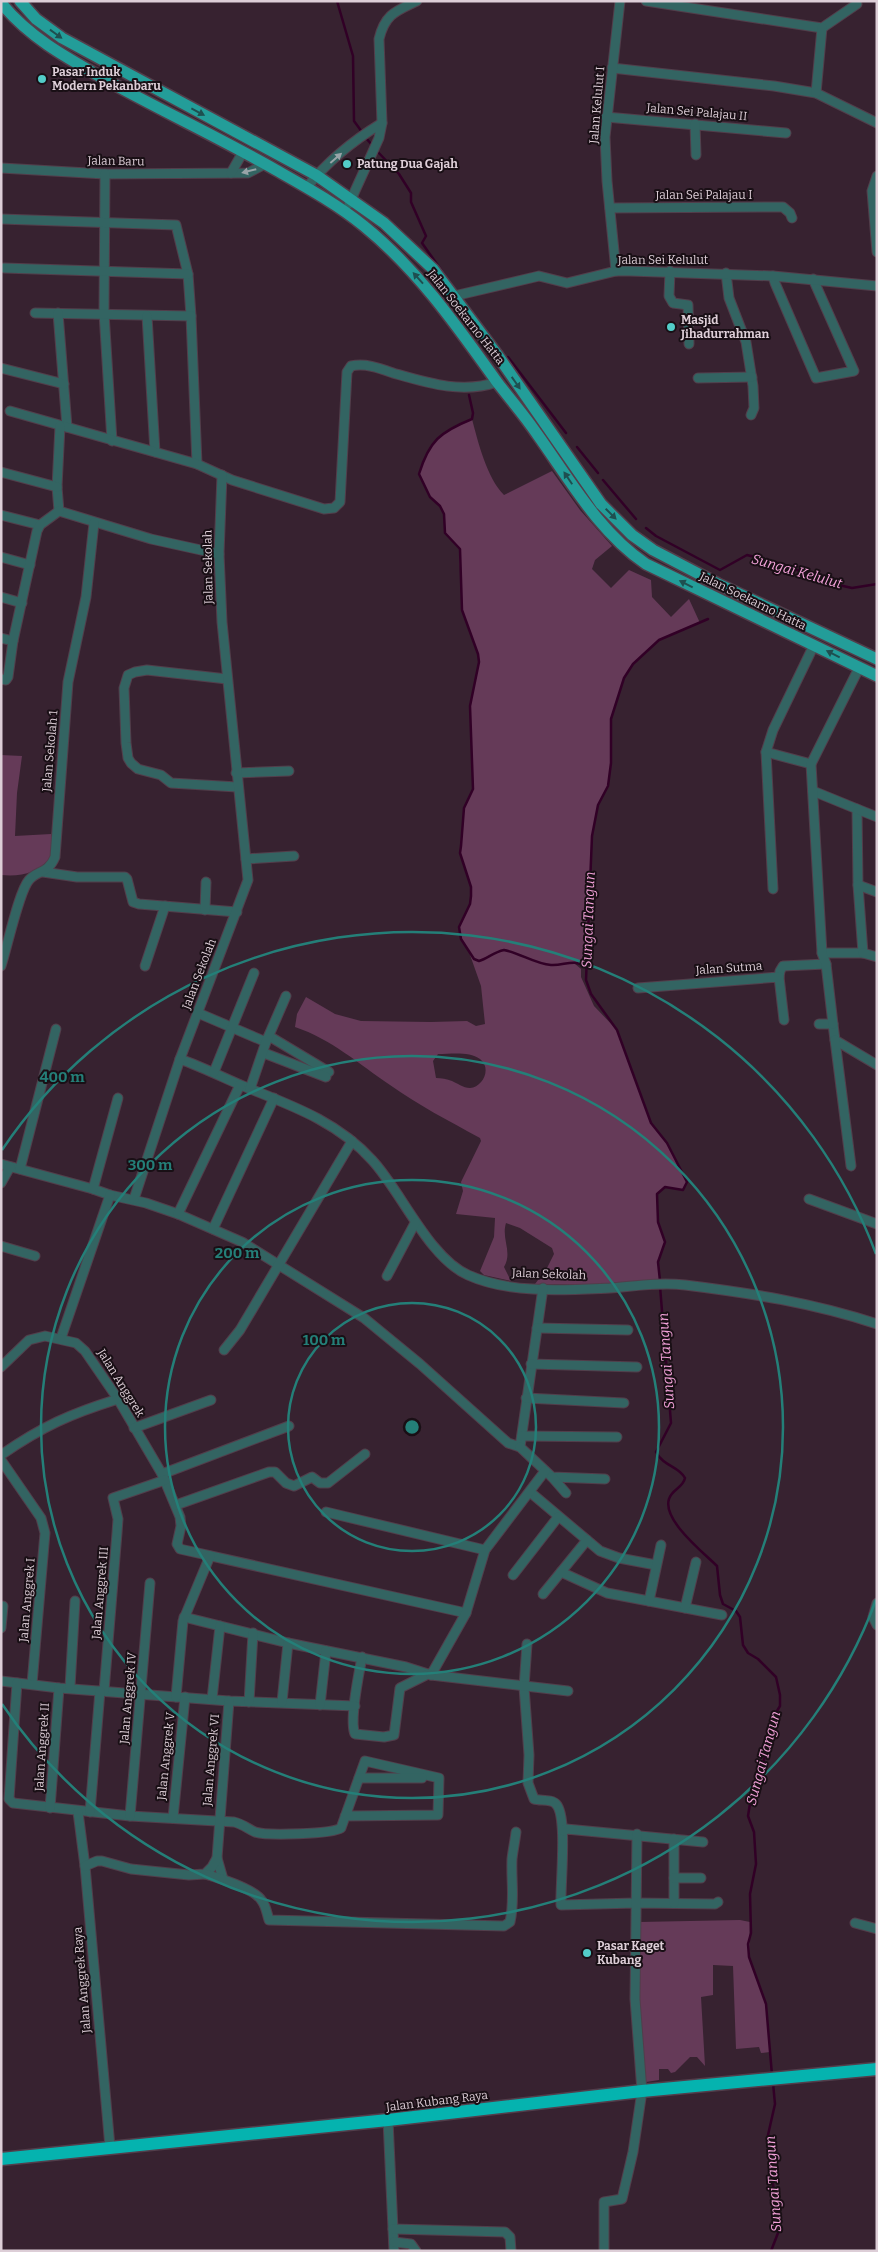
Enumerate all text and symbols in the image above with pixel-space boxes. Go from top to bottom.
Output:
one-way arrow [49,29,63,39]
place label: Pasar Induk Modern Pekanbaru [52,65,161,93]
street label: Jalan Kelulut I [587,66,607,145]
marker: Pasar Induk Modern Pekanbaru [36,73,48,85]
street label: Jalan Sei Palajau II [645,101,748,123]
one-way arrow [191,108,206,116]
one-way arrow [329,152,341,164]
street label: Jalan Baru [86,153,145,169]
place label: Patung Dua Gajah [357,157,458,172]
marker: Patung Dua Gajah [341,158,353,170]
one-way arrow [241,167,256,175]
street label: Jalan Sei Palajau I [655,188,752,202]
street label: Jalan Sei Kelulut [617,253,709,267]
street label: Jalan Soekarno Hatta [424,266,508,368]
one-way arrow [412,272,424,284]
place label: Masjid Jihadurrahman [680,313,769,341]
marker: Masjid Jihadurrahman [665,321,677,333]
one-way arrow [511,376,521,389]
one-way arrow [563,471,572,485]
one-way arrow [605,508,617,520]
street label: Jalan Sekolah [200,529,216,605]
water label: Sungai Kelulut [750,550,845,593]
street label: Jalan Soekarno Hatta [697,569,809,633]
one-way arrow [679,580,694,588]
one-way arrow [826,650,840,658]
street label: Jalan Sekolah 1 [39,710,61,793]
water label: Sungai Tangun [578,871,599,969]
street label: Jalan Sekolah [179,936,219,1012]
street label: Jalan Sutma [694,959,763,977]
text: 400 m [39,1068,85,1086]
text: 300 m [128,1156,173,1174]
text: 200 m [215,1244,260,1262]
street label: Jalan Sekolah [511,1266,587,1282]
water label: Sungai Tangun [655,1312,678,1410]
text: 100 m [303,1331,346,1349]
street label: Jalan Anggrek [94,1345,148,1420]
centre of rings [403,1418,421,1436]
street label: Jalan Anggrek III [89,1546,111,1641]
street label: Jalan Anggrek I [16,1557,38,1644]
street label: Jalan Anggrek IV [117,1651,139,1746]
street label: Jalan Anggrek II [32,1702,52,1793]
water label: Sungai Tangun [743,1709,784,1807]
street label: Jalan Anggrek V [154,1711,178,1802]
street label: Jalan Anggrek VI [200,1713,222,1808]
street label: Jalan Anggrek Raya [70,1926,94,2035]
place label: Pasar Kaget Kubang [597,1939,665,1967]
marker: Pasar Kaget Kubang [581,1947,593,1959]
street label: Jalan Kubang Raya [384,2088,489,2114]
water label: Sungai Tangun [762,2135,785,2233]

